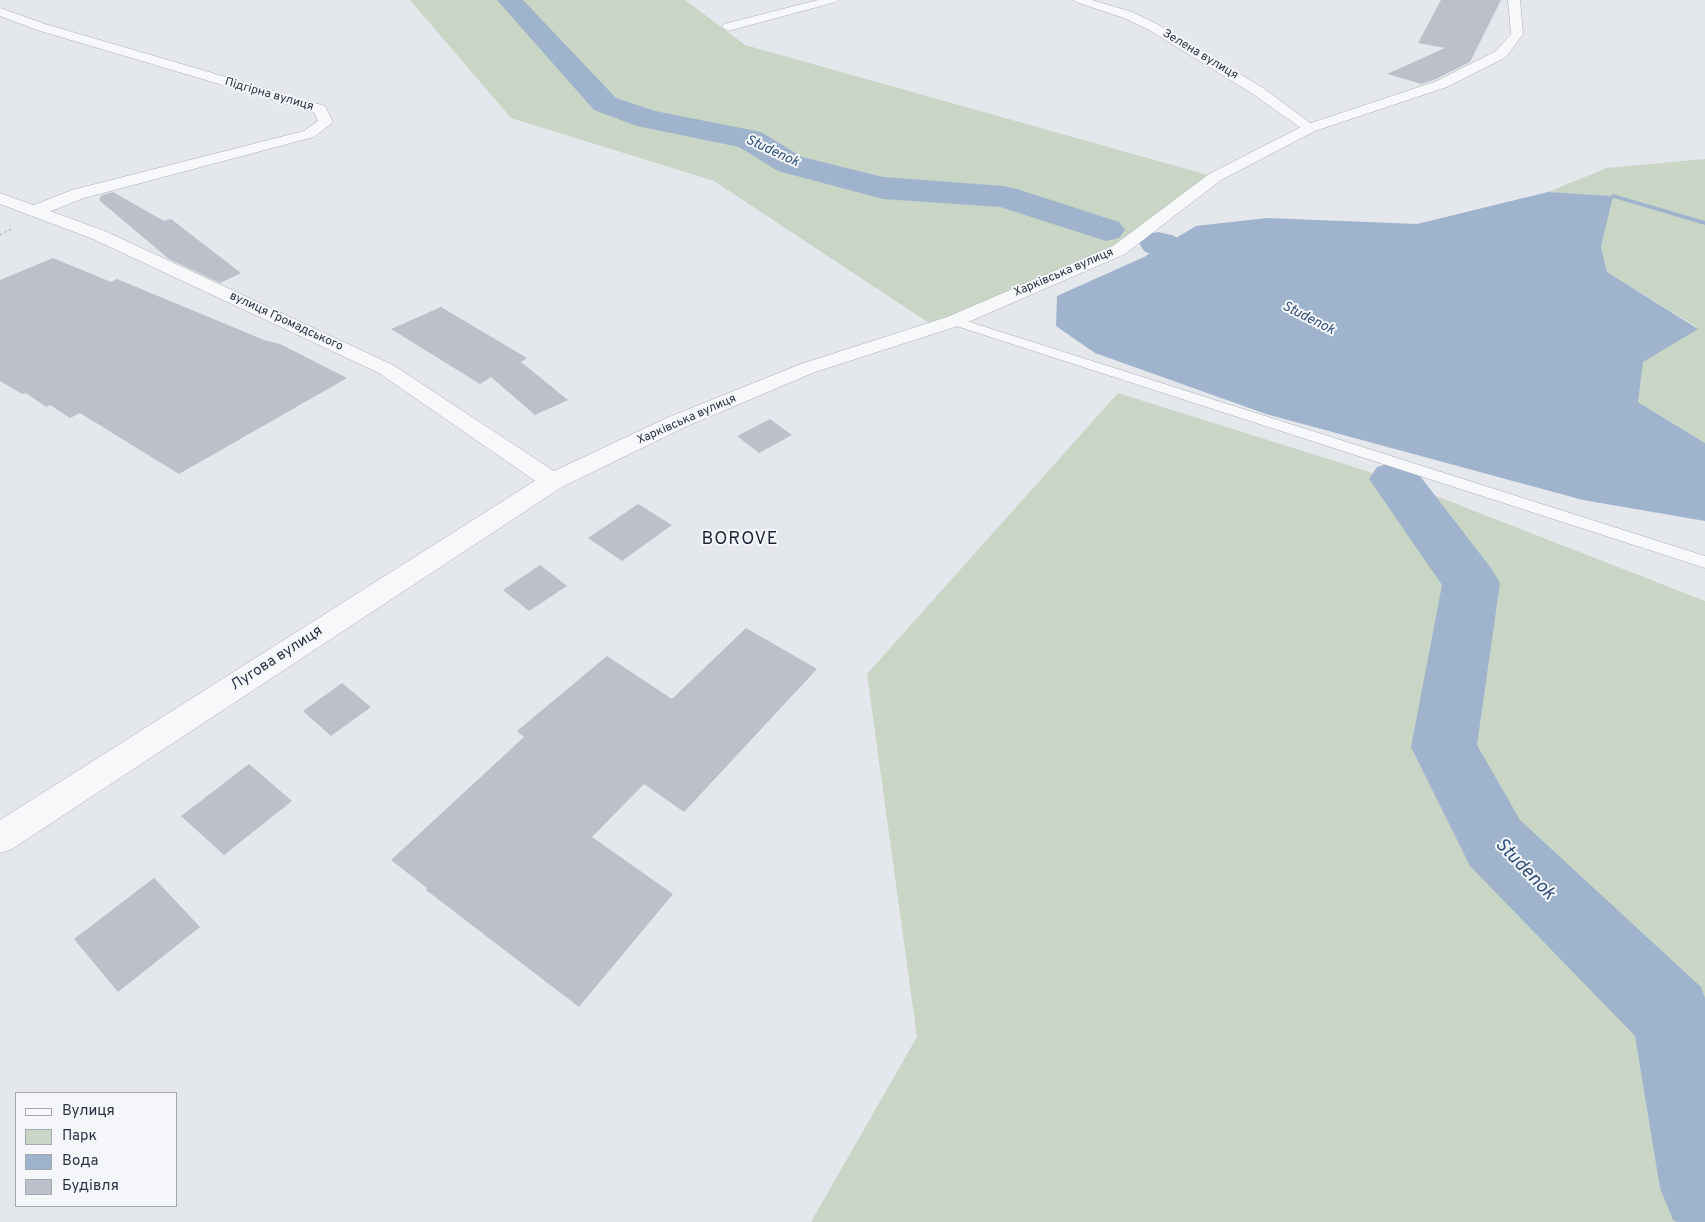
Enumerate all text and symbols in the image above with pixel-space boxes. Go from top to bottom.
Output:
street label: Зелена вулиця [1160,27,1240,83]
street label: Підгірна вулиця [223,75,315,115]
water label: Studenok [743,132,801,172]
street label: Харківська вулиця [1012,246,1116,300]
street label: вулиця Громадського [227,289,345,355]
water label: Studenok [1279,299,1337,339]
street label: Харківська вулиця [635,392,739,448]
district label: BOROVE [701,529,779,551]
street label: Лугова вулиця [228,623,326,695]
water label: Studenok [1489,834,1559,906]
legend [15,1092,178,1207]
text: Вулиця [62,1102,115,1121]
text: Парк [62,1127,97,1146]
text: Вода [62,1152,98,1171]
text: Будівля [62,1177,119,1196]

